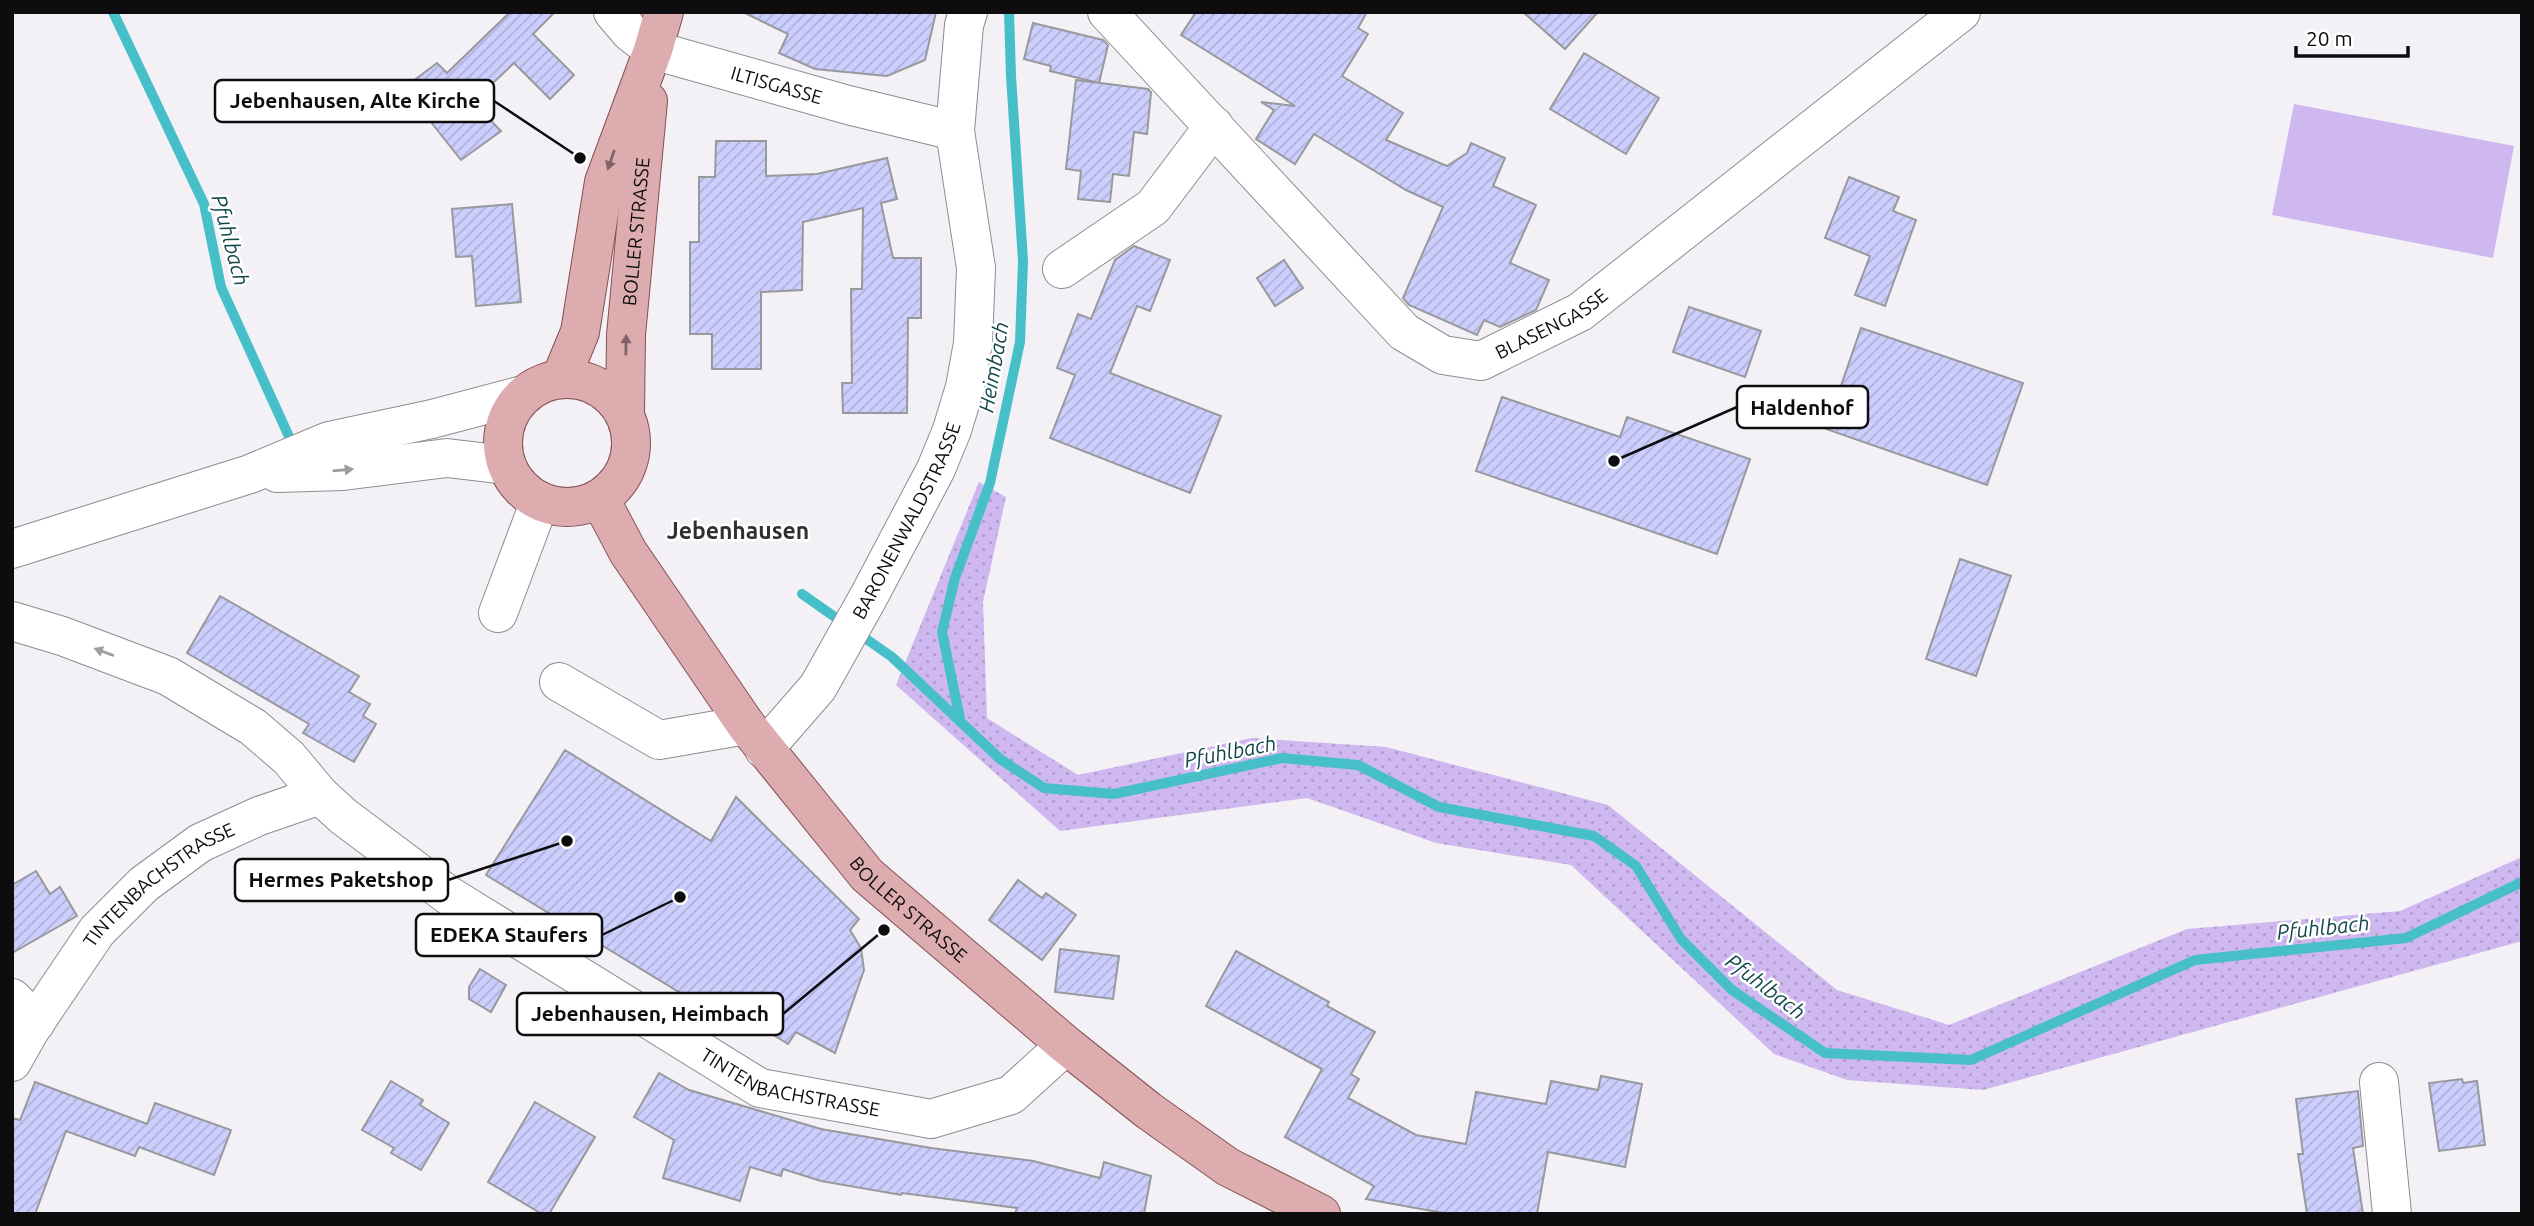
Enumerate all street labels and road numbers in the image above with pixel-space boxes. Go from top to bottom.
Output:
street label: ILTISGASSE [729,62,825,108]
street label: BOLLER STRASSE [618,156,654,307]
street label: BLASENGASSE [1491,284,1612,363]
street label: BARONENWALDSTRASSE [847,420,965,623]
street label: TINTENBACHSTRASSE [78,818,238,951]
street label: BOLLER STRASSE [845,852,972,967]
street label: TINTENBACHSTRASSE [697,1043,882,1121]

